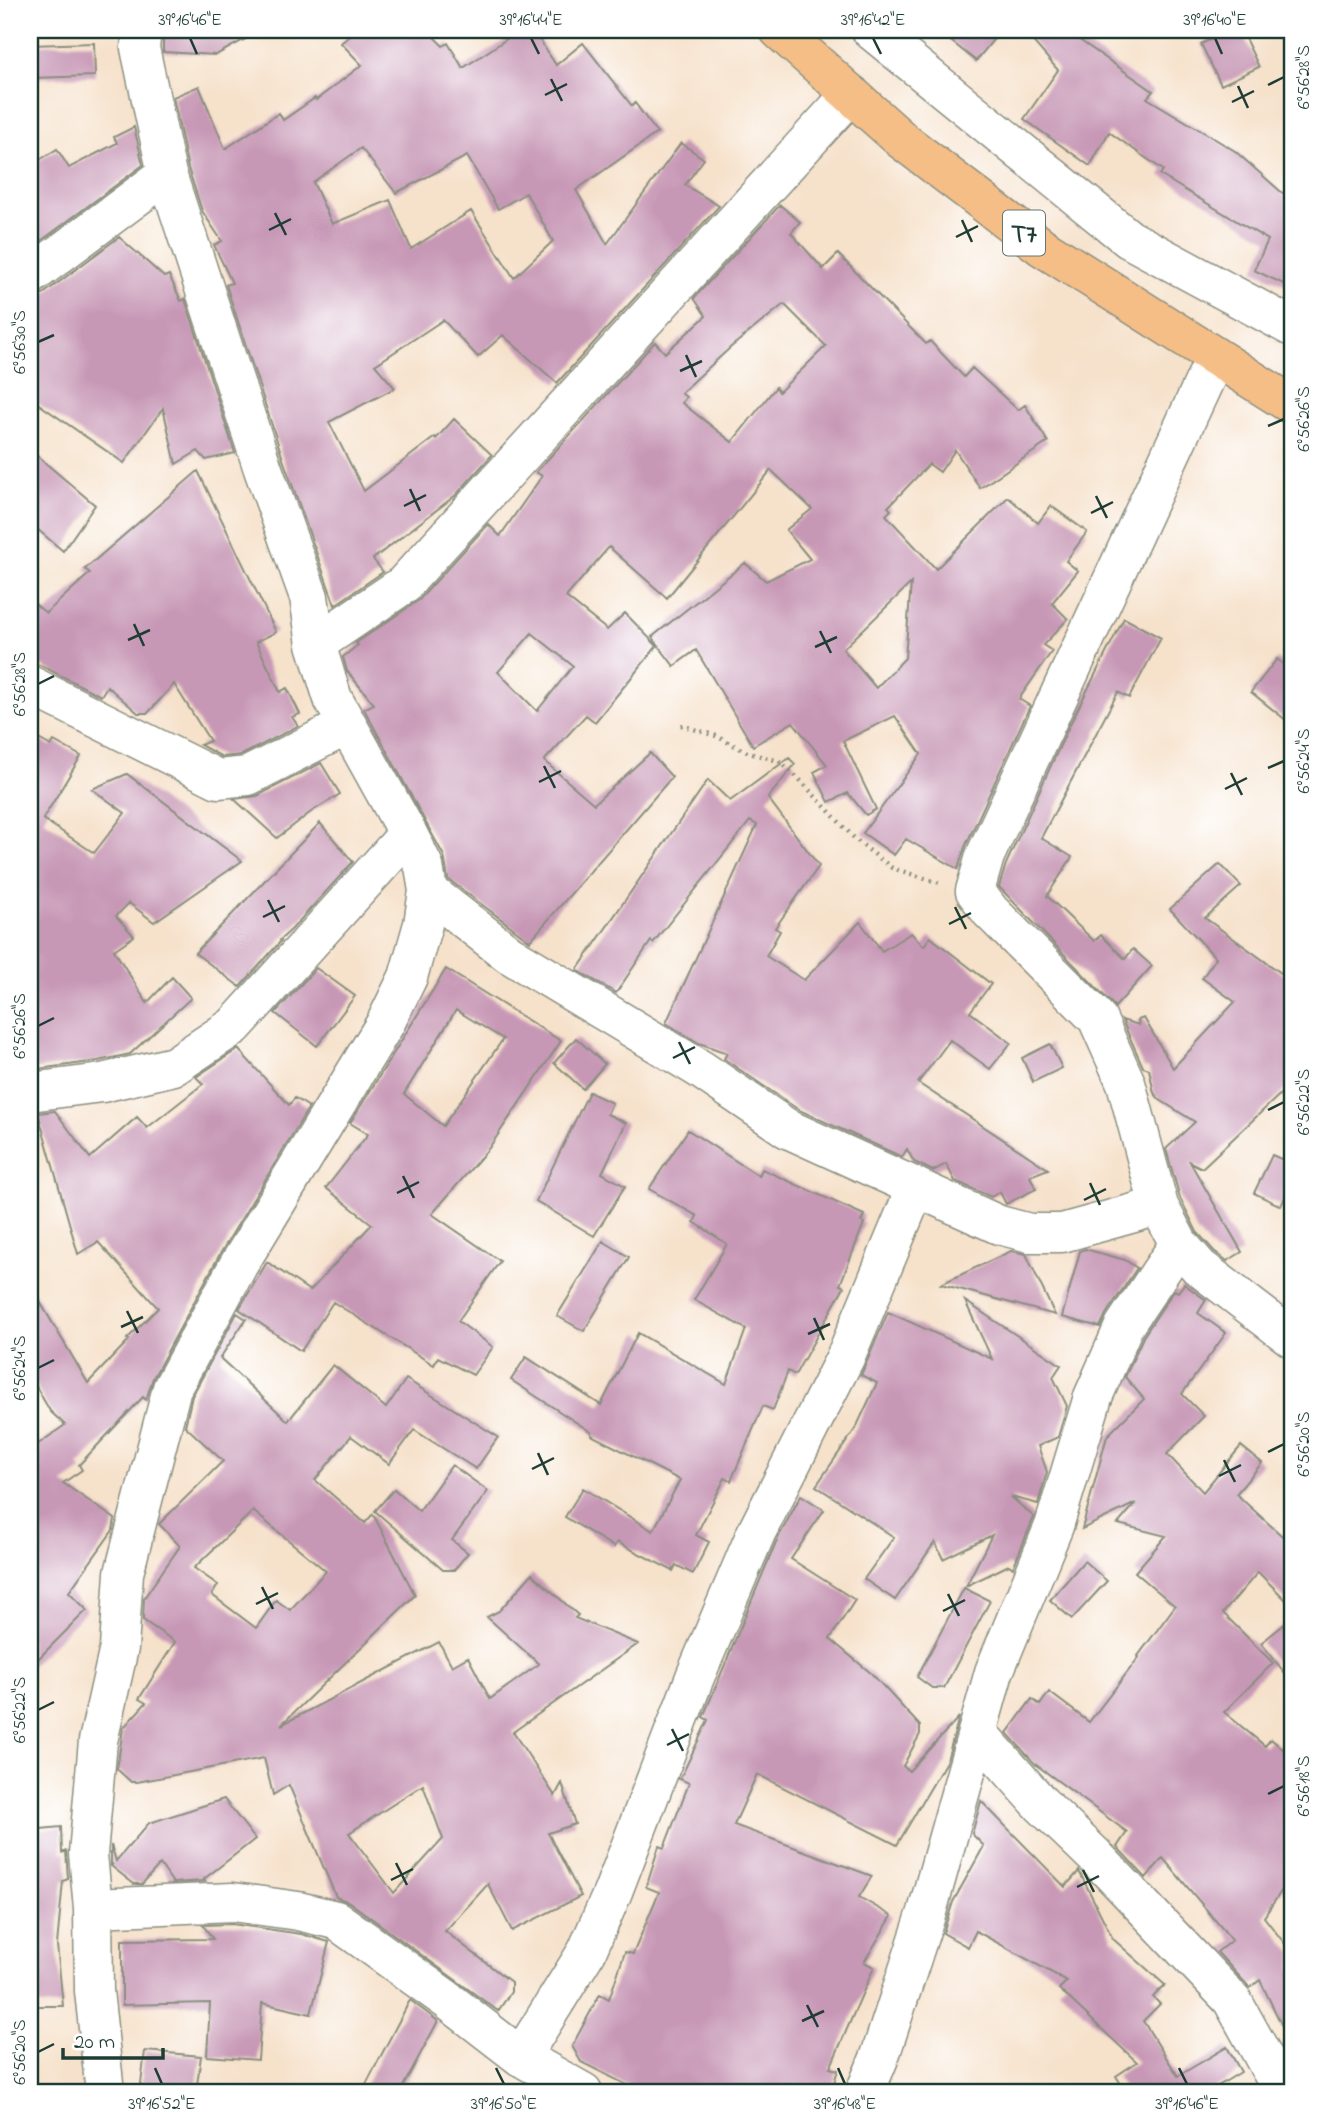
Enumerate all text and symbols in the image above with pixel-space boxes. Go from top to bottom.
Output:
text: 39°16'46"E [158,8,222,34]
text: 39°16'44"E [499,8,563,34]
text: 39°16'42"E [841,8,905,34]
text: 39°16'40"E [1183,8,1247,34]
text: 6°56'28"S [1292,45,1318,109]
road number: T7 [1003,210,1045,256]
text: 6°56'30"S [8,310,34,374]
text: 6°56'26"S [1292,386,1318,452]
text: 6°56'28"S [8,652,34,716]
text: 6°56'24"S [1292,729,1318,793]
text: 6°56'26"S [8,993,34,1059]
text: 6°56'22"S [1292,1069,1318,1135]
text: 6°56'24"S [8,1336,34,1400]
text: 6°56'20"S [1292,1411,1318,1477]
text: 6°56'22"S [8,1677,34,1743]
text: 6°56'18"S [1292,1755,1318,1817]
scale bar [63,2017,163,2061]
text: 6°56'20"S [8,2019,34,2085]
text: 20 m [74,2028,115,2058]
text: 39°16'52"E [128,2092,196,2118]
text: 39°16'50"E [471,2092,537,2118]
text: 39°16'48"E [814,2092,876,2118]
text: 39°16'46"E [1155,2092,1219,2118]

